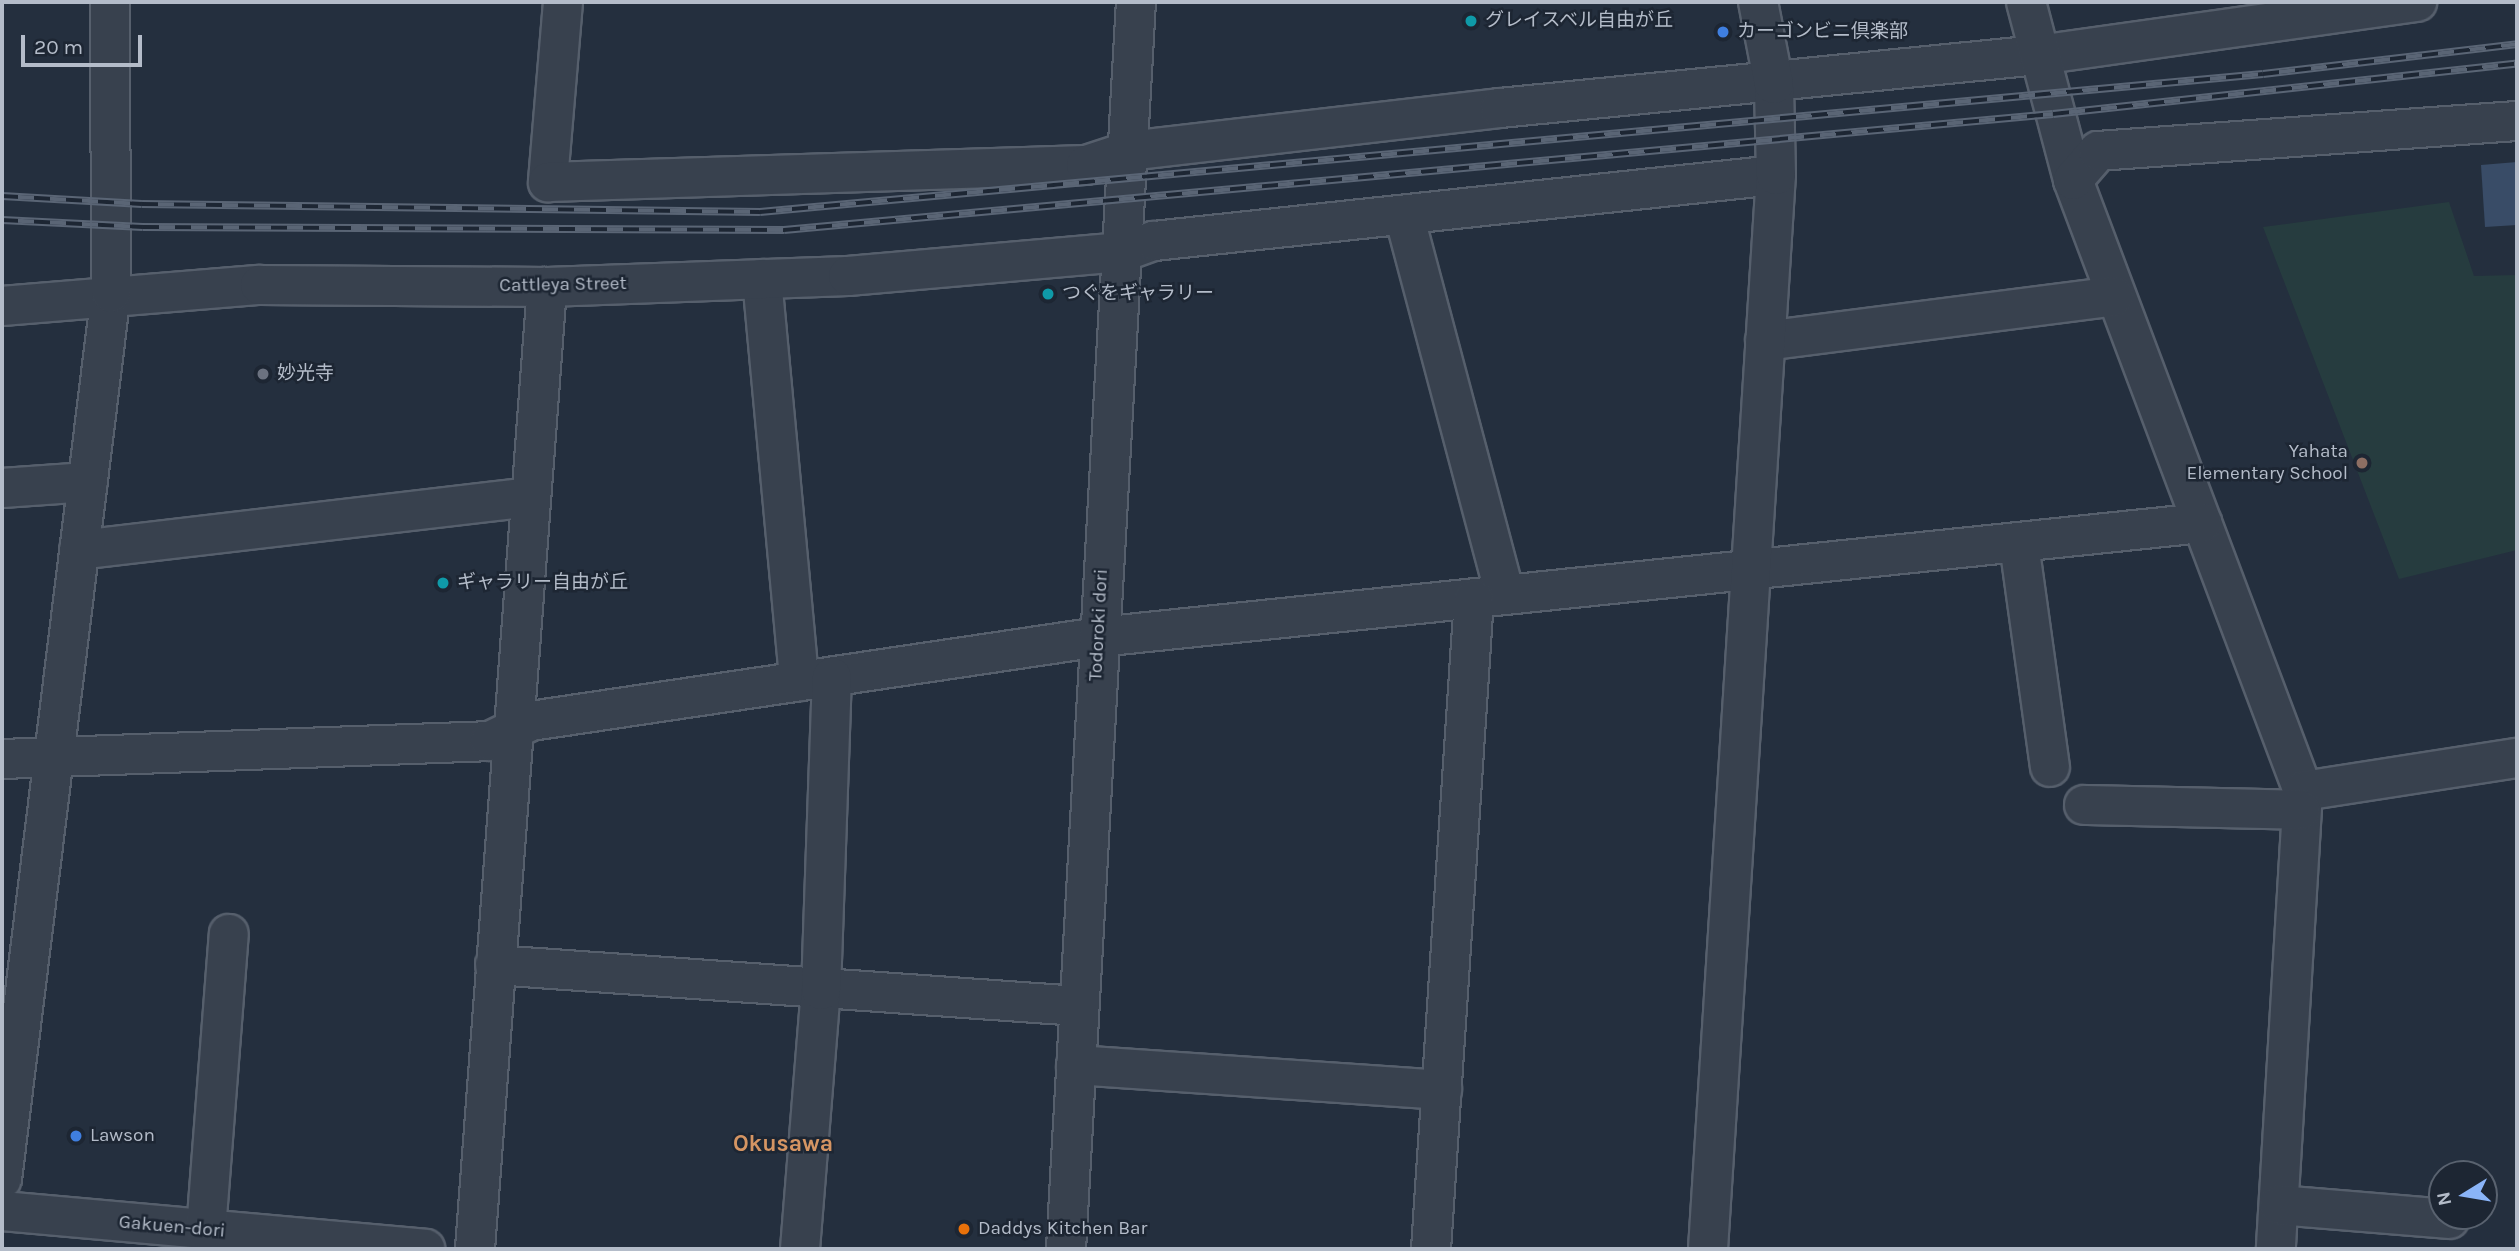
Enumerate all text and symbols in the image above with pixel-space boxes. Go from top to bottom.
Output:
place label: グレイスベル自由が丘 [1485,10,1675,32]
marker: グレイスベル自由が丘 [1463,13,1479,29]
scale bar [24,21,145,65]
place label: カーゴンビニ倶楽部 [1737,21,1908,43]
marker: カーゴンビニ倶楽部 [1715,24,1731,40]
text: 20 m [34,35,83,59]
street label: Cattleya Street [499,272,627,298]
place label: つぐをギャラリー [1062,283,1214,305]
marker: つぐをギャラリー [1040,286,1056,302]
place label: 妙光寺 [277,363,334,385]
marker: 妙光寺 [255,366,271,382]
place label: Yahata Elementary School [2187,441,2348,485]
marker: Yahata Elementary School [2354,455,2370,471]
street label: Todoroki dori [1085,568,1113,682]
place label: ギャラリー自由が丘 [457,572,628,594]
marker: ギャラリー自由が丘 [435,575,451,591]
place label: Lawson [90,1125,155,1147]
marker: Lawson [68,1128,84,1144]
district label: Okusawa [733,1130,833,1158]
north arrow [2428,1160,2498,1230]
text: N [2432,1190,2456,1207]
street label: Gakuen-dori [118,1211,226,1243]
place label: Daddys Kitchen Bar [978,1218,1147,1240]
marker: Daddys Kitchen Bar [956,1221,972,1237]

